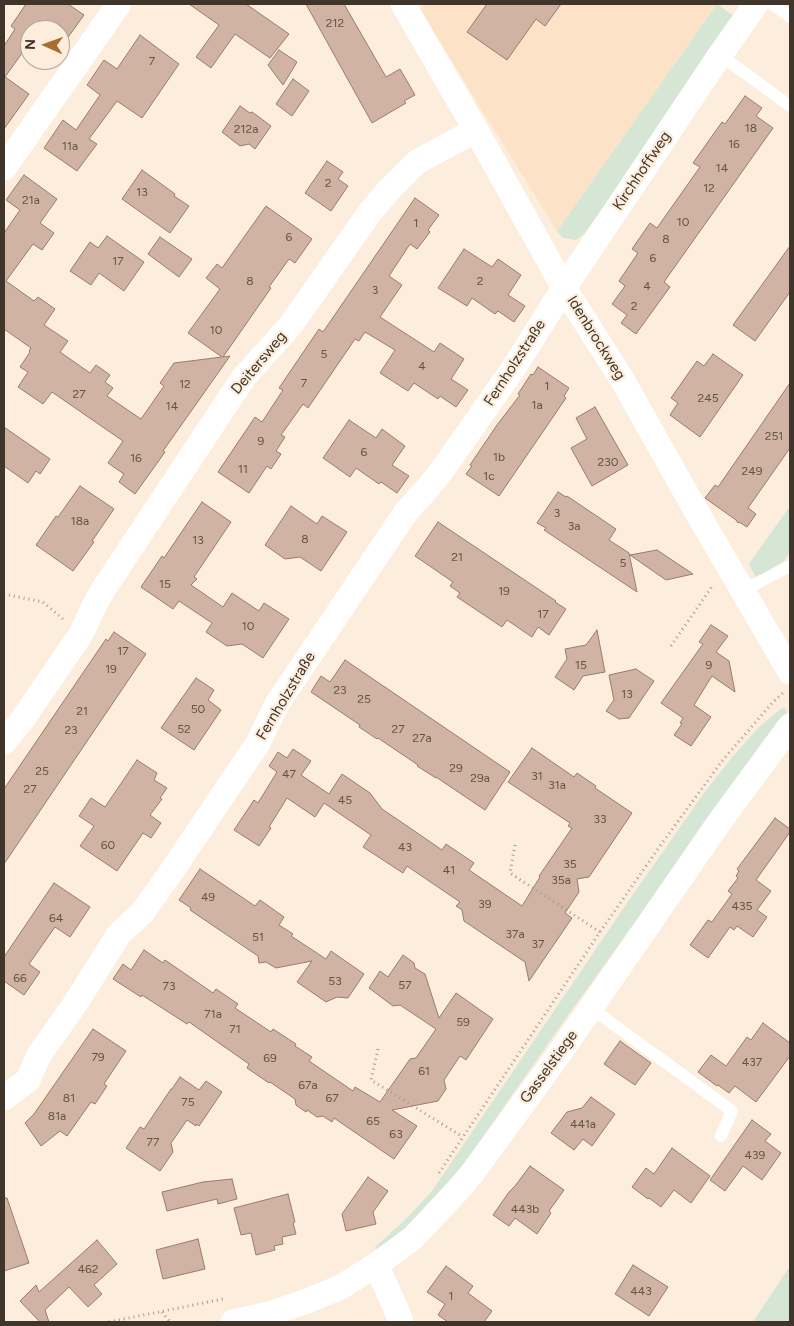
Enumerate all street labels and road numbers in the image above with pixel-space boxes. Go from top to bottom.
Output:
street label: Kirchhoffweg [609,128,675,214]
street label: Idenbrockweg [563,293,629,383]
street label: Fernholzstraße [480,316,550,410]
street label: Deitersweg [228,328,290,398]
street label: Fernholzstraße [253,649,319,743]
street label: Gasselstiege [516,1027,582,1107]

